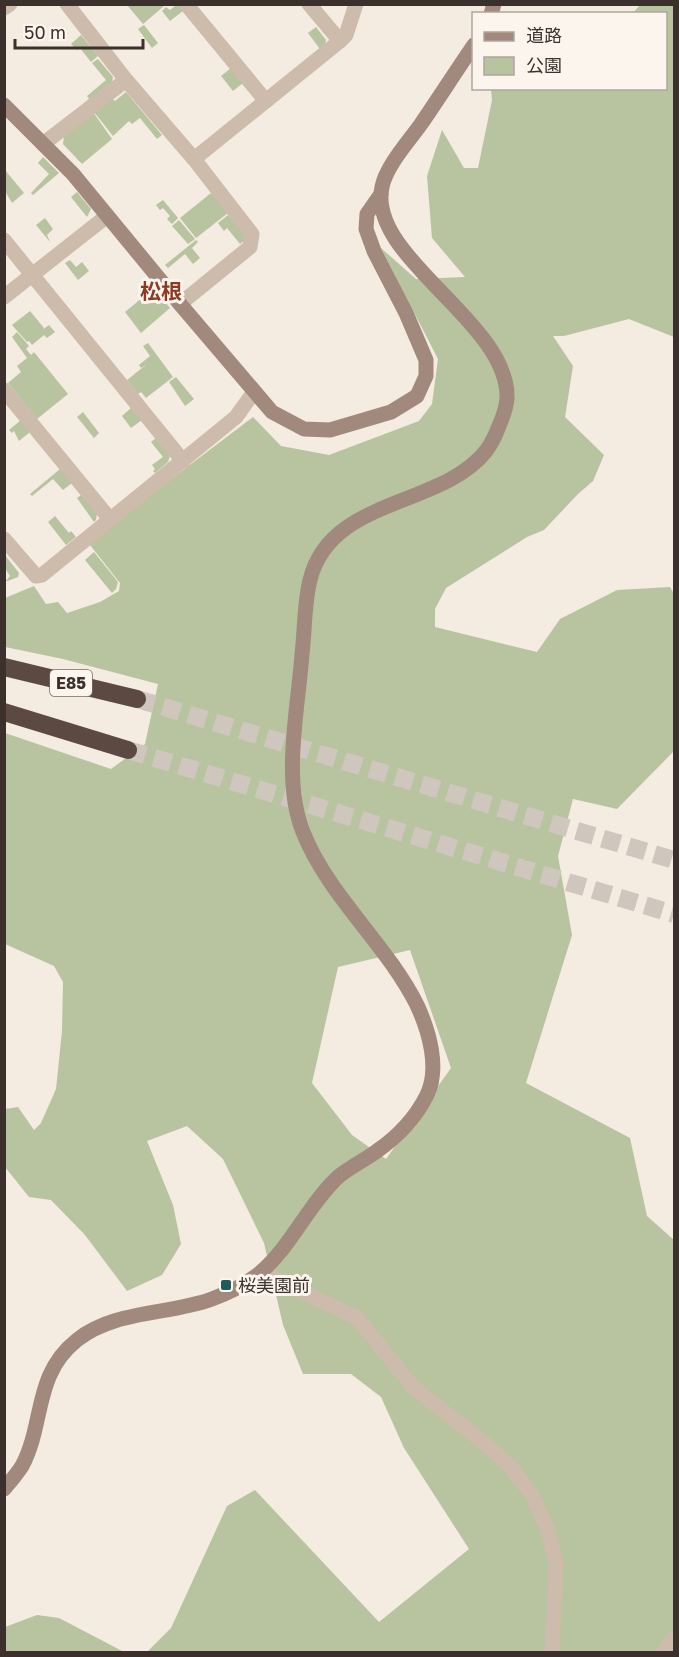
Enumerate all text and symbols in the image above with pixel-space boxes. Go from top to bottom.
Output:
scale bar [15,12,142,50]
legend [472,12,667,90]
text: 50 m [24,21,66,43]
text: 道路 [526,24,562,46]
text: 公園 [526,54,562,76]
district label: 松根 [140,278,182,304]
road number: E85 [50,670,92,696]
place label: 桜美園前 [238,1274,310,1296]
marker: 桜美園前 [219,1278,233,1292]

